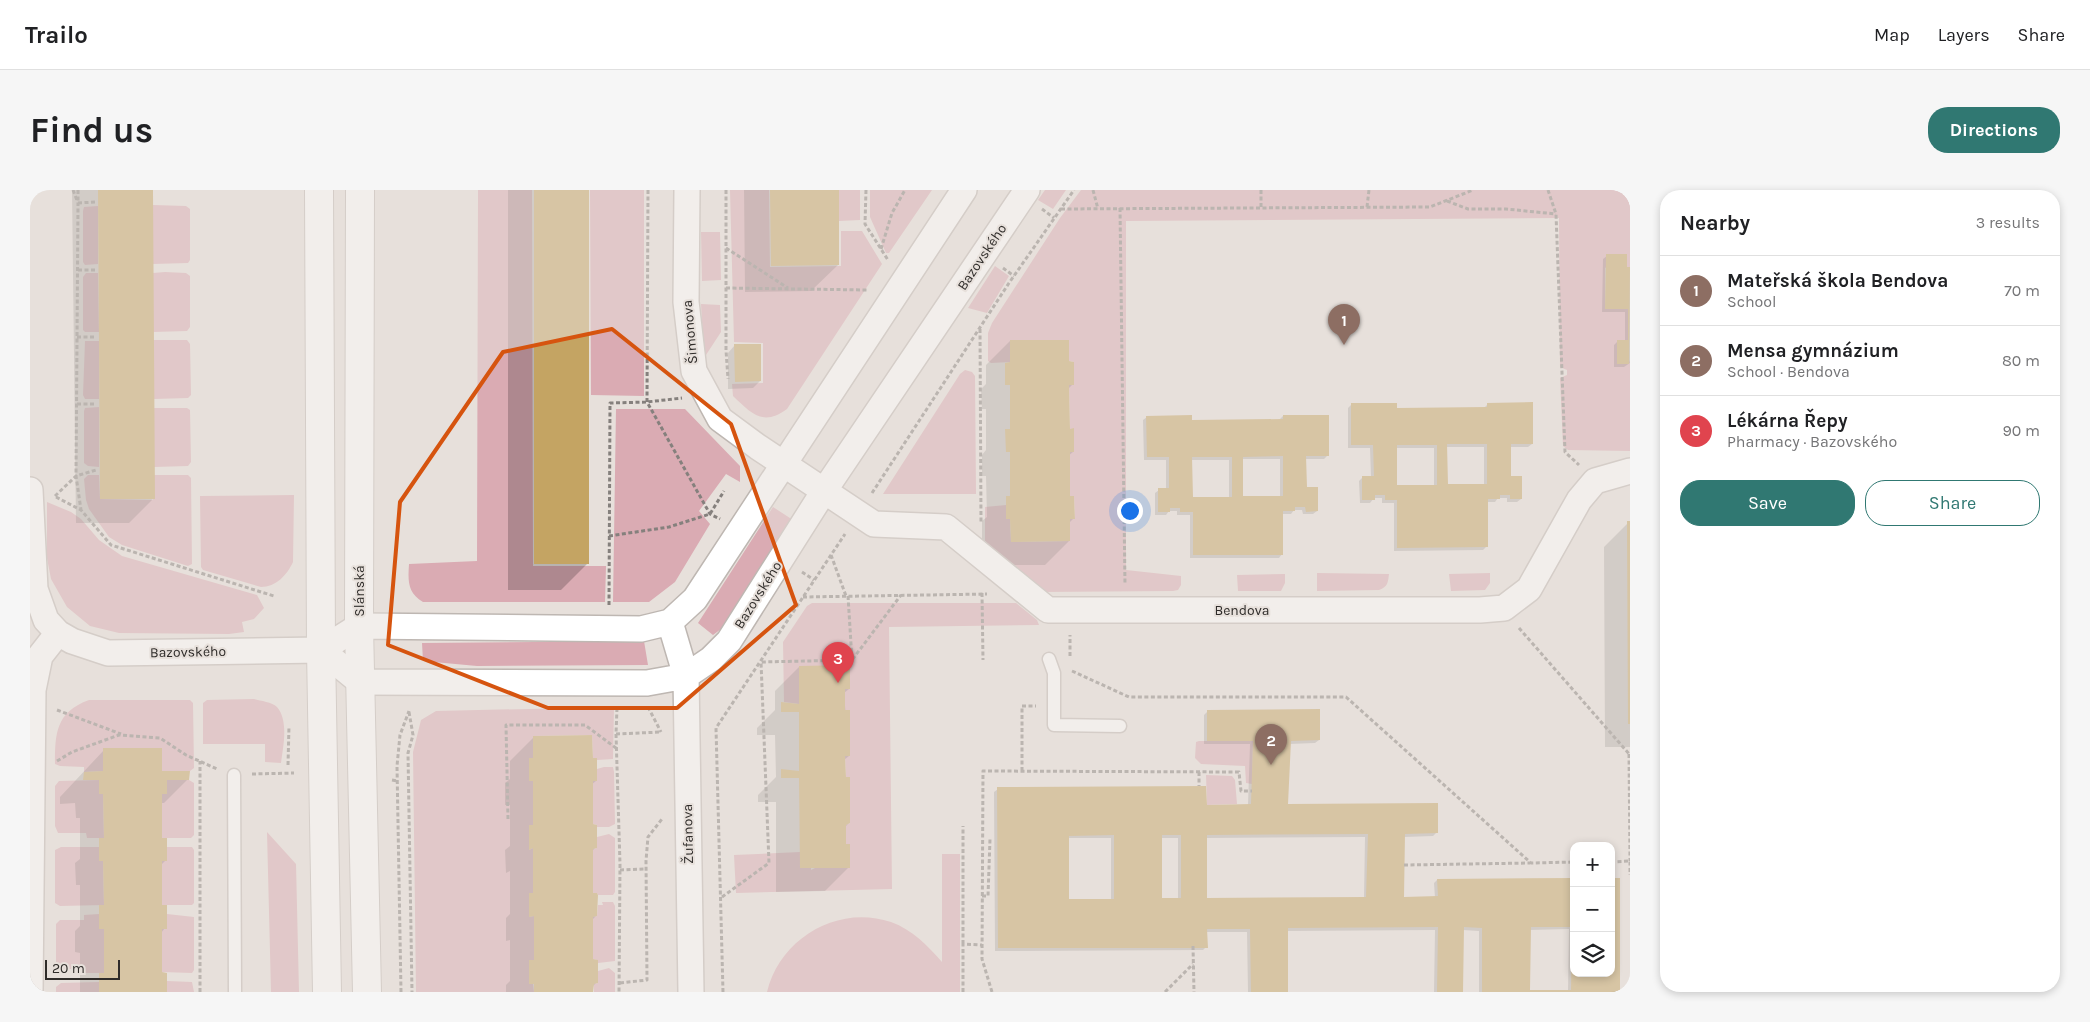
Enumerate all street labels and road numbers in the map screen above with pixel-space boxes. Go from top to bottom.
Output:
street label: Bazovského [954,221,1010,293]
street label: Šimonova [679,299,701,365]
street label: Bazovského [731,558,785,632]
street label: Slánská [351,565,368,617]
street label: Bendova [1214,602,1270,619]
street label: Bazovského [150,643,226,661]
street label: Žufanova [679,804,697,864]

